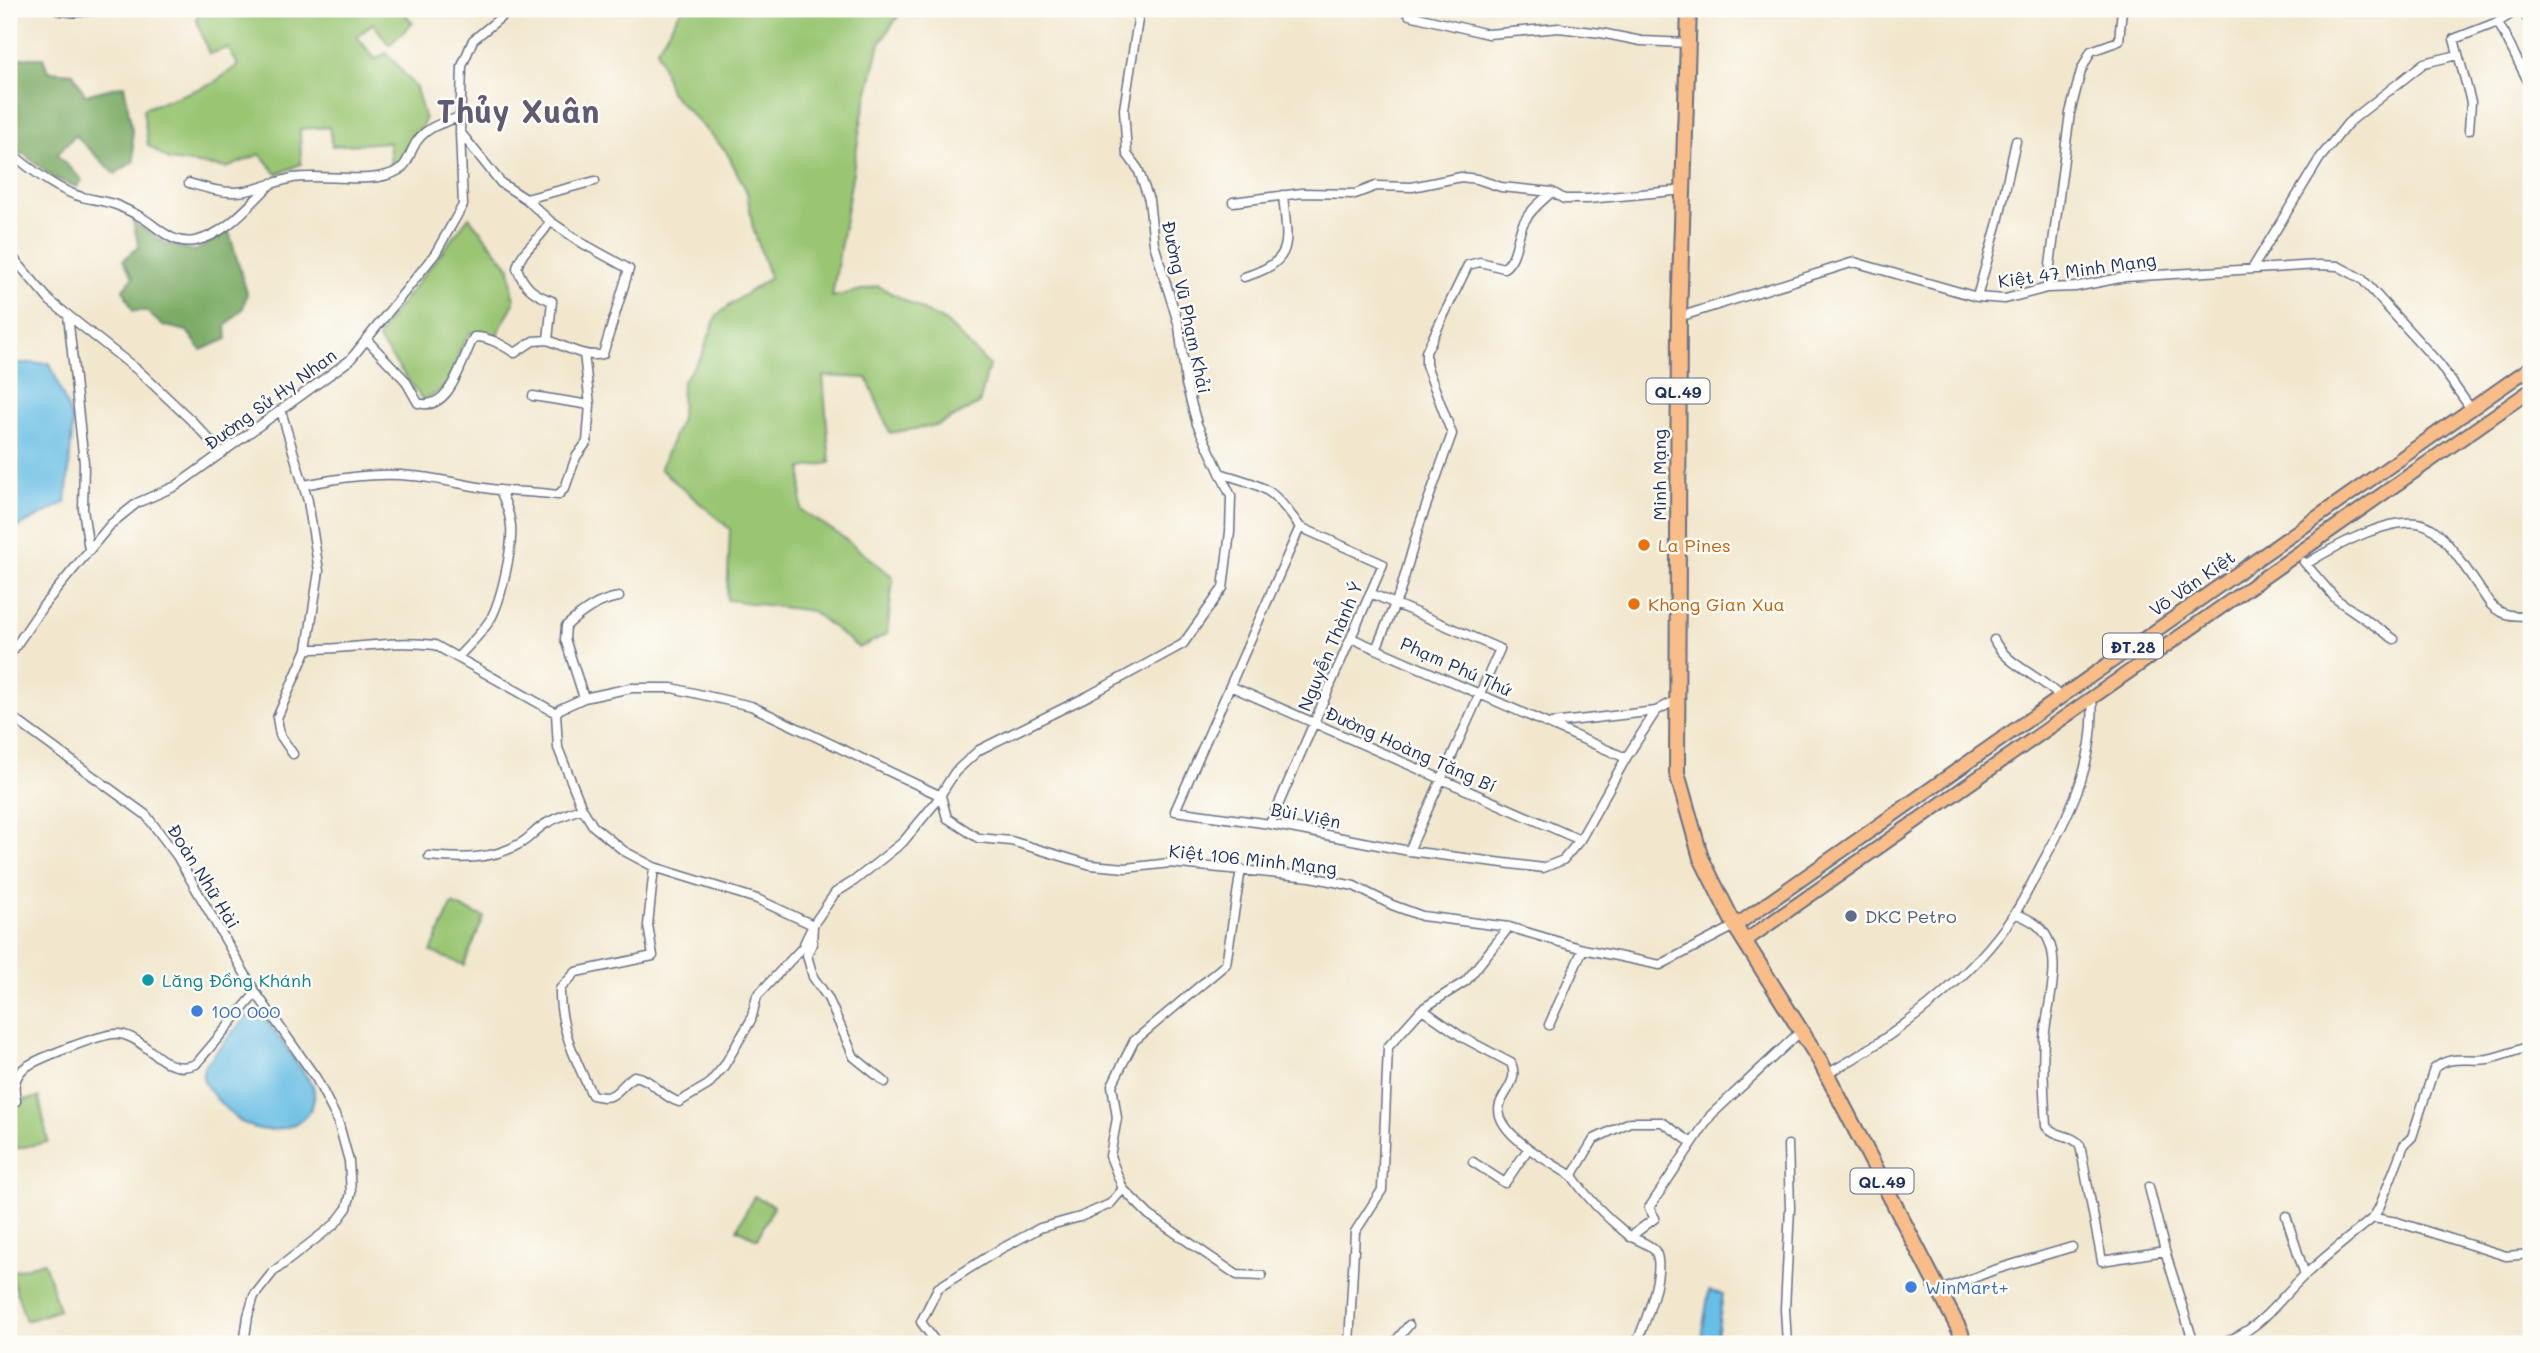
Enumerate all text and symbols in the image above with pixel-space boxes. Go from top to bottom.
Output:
district label: Thủy Xuân [437,89,599,132]
street label: Đường Vũ Phạm Khải [1157,218,1217,396]
street label: Kiệt 47 Minh Mạng [1996,247,2158,293]
street label: Đường Sử Hy Nhan [199,343,341,455]
road number: QL.49 [1646,378,1710,404]
street label: Minh Mạng [1647,429,1671,521]
place label: La Pines [1658,533,1731,557]
marker: La Pines [1636,537,1652,553]
street label: Võ Văn Kiệt [2144,545,2240,621]
street label: Nguyễn Thành Ý [1292,577,1368,715]
place label: Khong Gian Xua [1648,592,1785,616]
marker: Khong Gian Xua [1626,596,1642,612]
street label: Phạm Phú Thứ [1397,631,1516,702]
road number: ĐT.28 [2103,634,2163,659]
street label: Đường Hoàng Tăng Bí [1322,700,1500,798]
street label: Bùi Viện [1269,796,1343,834]
street label: Đoàn Nhữ Hài [162,819,246,933]
street label: Kiệt 106 Minh Mạng [1168,838,1338,880]
place label: DKC Petro [1865,904,1957,928]
marker: DKC Petro [1843,908,1859,924]
place label: Lăng Đồng Khánh [162,968,311,992]
marker: Lăng Đồng Khánh [140,972,156,988]
place label: 100 000 [211,999,280,1023]
marker: 100 000 [189,1003,205,1019]
road number: QL.49 [1850,1168,1913,1194]
place label: WinMart+ [1925,1275,2009,1299]
marker: WinMart+ [1903,1279,1919,1295]

